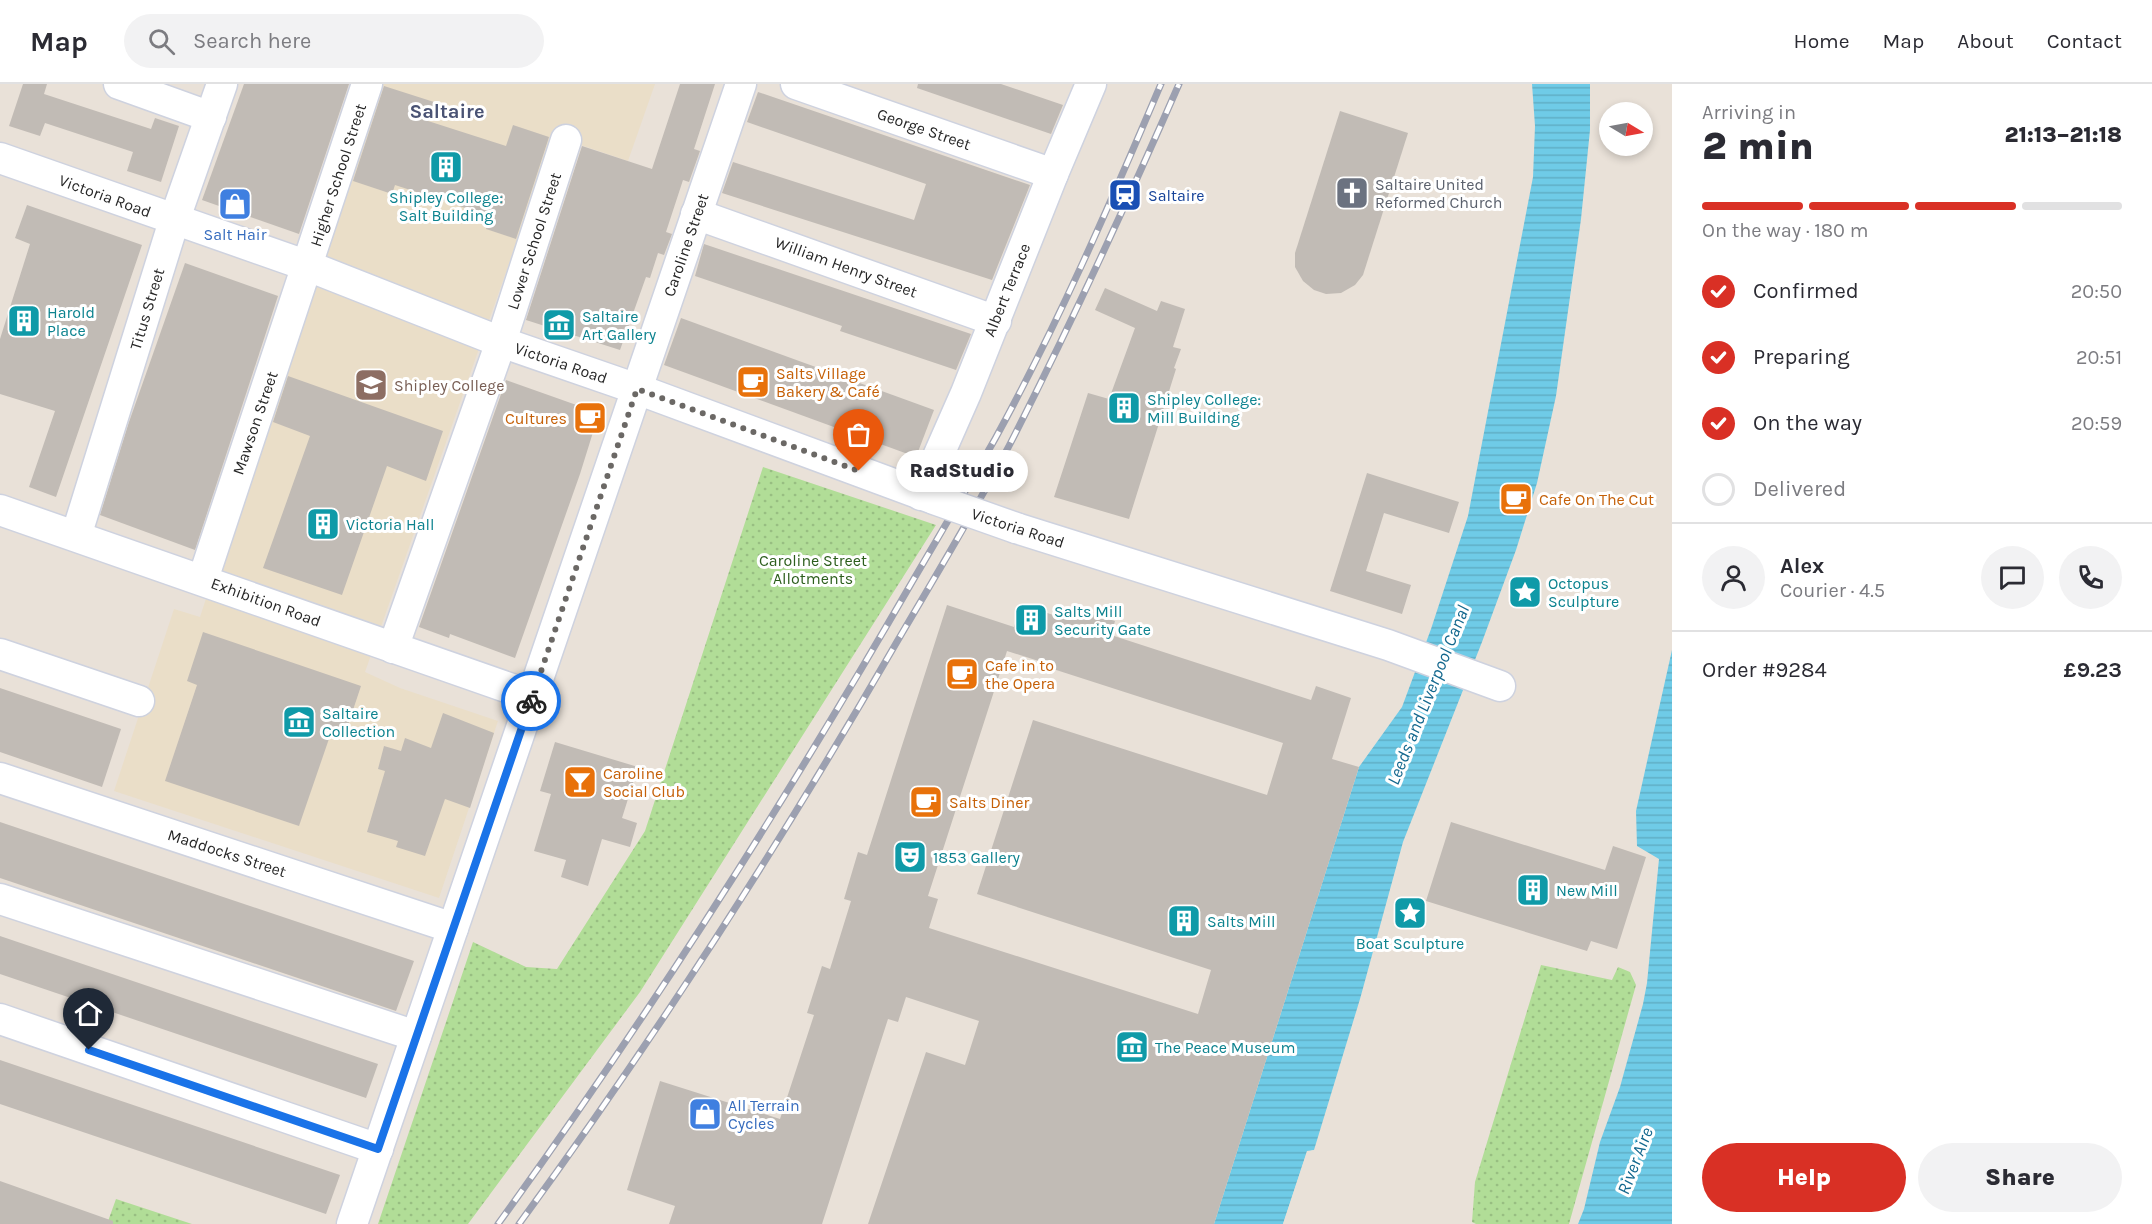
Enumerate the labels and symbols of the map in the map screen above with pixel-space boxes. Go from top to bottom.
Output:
district label: Saltaire [409,100,485,123]
street label: Higher School Street [306,101,370,249]
north arrow [1599,102,1653,156]
street label: George Street [875,104,973,154]
building icon: Shipley College: Salt Building [428,149,464,185]
street label: Lower School Street [503,170,565,312]
street label: Victoria Road [56,171,154,221]
church icon: Saltaire United Reformed Church [1334,175,1370,211]
place label: Saltaire United Reformed Church [1375,175,1502,212]
station icon: Saltaire [1107,177,1143,213]
shop icon: Salt Hair [217,186,253,222]
place label: Saltaire [1148,186,1205,205]
place label: Shipley College: Salt Building [389,188,503,225]
street label: Caroline Street [659,191,713,299]
place label: Salt Hair [204,225,267,244]
street label: William Henry Street [772,232,920,302]
street label: Albert Terrace [980,241,1034,339]
street label: Titus Street [126,266,168,352]
building icon: Harold Place [6,303,42,339]
place label: Harold Place [47,303,95,340]
museum icon: Saltaire Art Gallery [541,307,577,343]
place label: Saltaire Art Gallery [582,307,657,344]
street label: Victoria Road [512,338,610,388]
cafe icon: Salts Village Bakery & Café [735,364,771,400]
place label: Salts Village Bakery & Café [776,364,880,401]
school or university icon: Shipley College [353,367,389,403]
street label: Mawson Street [228,369,282,477]
place label: Shipley College [394,376,504,395]
building icon: Shipley College: Mill Building [1106,390,1142,426]
place label: Shipley College: Mill Building [1147,390,1261,427]
cafe icon: Cultures [572,400,608,436]
place label: Cultures [505,409,567,428]
pin [833,409,884,471]
callout: RadStudio [895,450,1027,492]
cafe icon: Cafe On The Cut [1498,481,1534,517]
place label: Cafe On The Cut [1539,490,1654,509]
street label: Victoria Road [969,504,1067,552]
building icon: Victoria Hall [305,506,341,542]
place label: Victoria Hall [346,515,434,534]
park label: Caroline Street Allotments [759,551,867,588]
street label: Exhibition Road [208,573,324,631]
place icon: Octopus Sculpture [1507,574,1543,610]
place label: Octopus Sculpture [1548,574,1619,611]
building icon: Salts Mill Security Gate [1013,602,1049,638]
place label: Salts Mill Security Gate [1054,602,1151,639]
water label: Leeds and Liverpool Canal [1382,602,1474,788]
cafe icon: Cafe in to the Opera [944,656,980,692]
place label: Cafe in to the Opera [985,656,1055,693]
courier [501,671,561,731]
museum icon: Saltaire Collection [281,704,317,740]
place label: Saltaire Collection [322,704,395,741]
bar icon: Caroline Social Club [562,764,598,800]
place label: Caroline Social Club [603,764,685,801]
cafe icon: Salts Diner [908,784,944,820]
place label: Salts Diner [949,793,1029,812]
street label: Maddocks Street [165,825,289,881]
theatre icon: 1853 Gallery [892,839,928,875]
place label: 1853 Gallery [933,848,1020,867]
building icon: New Mill [1515,872,1551,908]
place label: New Mill [1556,881,1618,900]
place icon: Boat Sculpture [1392,895,1428,931]
building icon: Salts Mill [1166,903,1202,939]
place label: Salts Mill [1207,912,1275,931]
place label: Boat Sculpture [1356,934,1464,953]
pin [63,988,114,1050]
museum icon: The Peace Museum [1114,1029,1150,1065]
place label: The Peace Museum [1155,1038,1295,1057]
shop icon: All Terrain Cycles [687,1096,723,1132]
place label: All Terrain Cycles [728,1096,800,1133]
water label: River Aire [1612,1124,1658,1198]

